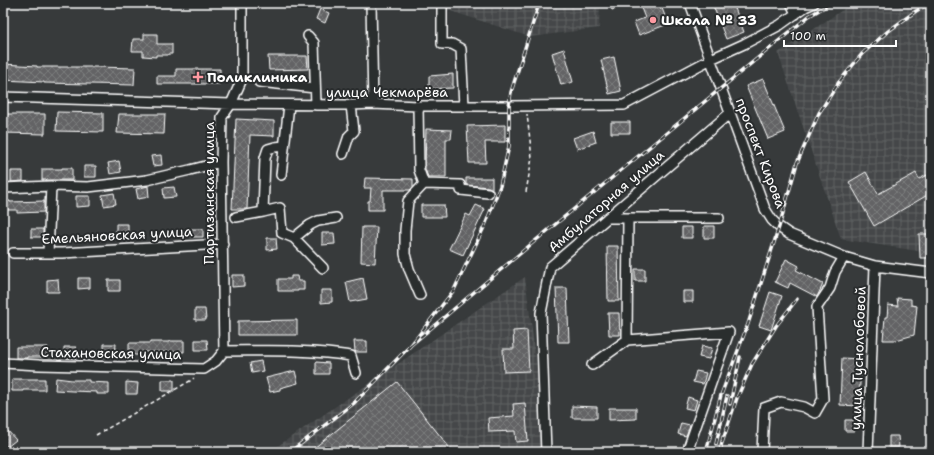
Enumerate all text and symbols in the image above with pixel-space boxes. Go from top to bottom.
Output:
place label: Школа № 33 [661,11,757,29]
marker: Школа № 33 [648,15,658,25]
scale bar [784,22,896,48]
text: 100 m [790,28,826,44]
place label: Поликлиника [207,68,308,86]
marker: Поликлиника [192,71,204,83]
street label: улица Чекмарёва [326,83,448,101]
street label: проспект Кирова [732,95,790,211]
street label: Партизанская улица [200,121,218,264]
street label: Амбулаторная улица [544,145,668,256]
street label: Емельяновская улица [41,222,193,248]
street label: улица Туснолобовой [846,286,870,430]
street label: Стахановская улица [40,343,182,363]

